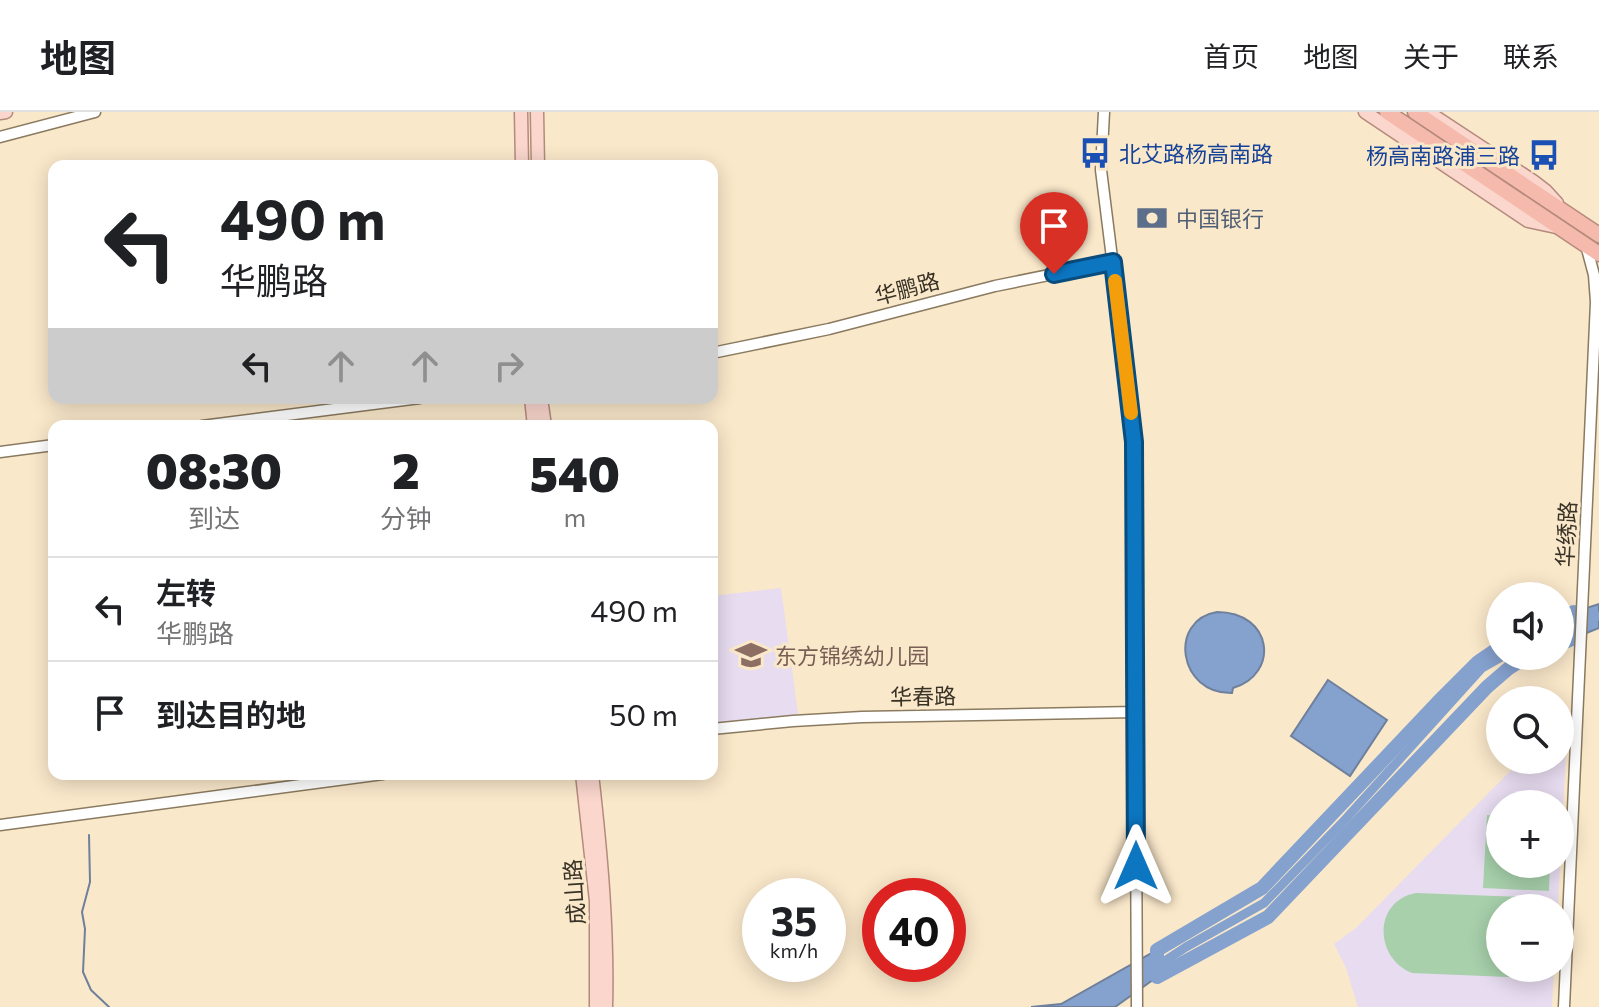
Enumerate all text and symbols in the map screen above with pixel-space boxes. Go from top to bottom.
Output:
text: 地图 [40,33,116,80]
text: 首页 [1203,39,1259,73]
text: 地图 [1303,39,1359,73]
text: 关于 [1403,39,1459,73]
text: 联系 [1503,39,1559,73]
bus stop icon: 北艾路杨高南路 [1078,136,1112,170]
bus stop icon: 杨高南路浦三路 [1527,138,1561,172]
place label: 北艾路杨高南路 [1119,140,1273,167]
place label: 杨高南路浦三路 [1366,142,1520,169]
text: 490 m [220,183,386,252]
icon: left [88,192,192,296]
pin [1020,192,1088,274]
bank icon: 中国银行 [1135,201,1169,235]
icon: arrive [1032,204,1076,248]
place label: 中国银行 [1176,205,1264,232]
text: 华鹏路 [220,257,328,301]
street label: 华鹏路 [872,266,942,310]
icon: left [235,344,279,388]
icon: ahead [319,344,363,388]
icon: ahead [403,344,447,388]
icon: right [487,344,531,388]
text: 08:30 [146,440,282,499]
text: 2 [392,440,420,499]
text: 540 [530,443,620,502]
street label: 华绣路 [1551,500,1581,568]
text: m [564,501,586,532]
text: 到达 [188,502,240,533]
text: 分钟 [380,502,432,533]
text: 左转 [156,573,216,610]
map controls [1486,582,1574,982]
button: sound [1486,582,1574,670]
icon: left [88,587,132,631]
text: 490 m [590,591,678,628]
text: 华鹏路 [156,617,234,648]
school or university icon: 东方锦绣幼儿园 [734,638,768,672]
place label: 东方锦绣幼儿园 [775,642,929,669]
street label: 华春路 [890,682,956,710]
button: search [1486,686,1574,774]
icon: arrive [88,691,132,735]
text: 到达目的地 [156,695,306,732]
text: 50 m [609,695,678,732]
button: + [1486,790,1574,878]
position arrow [1094,824,1178,908]
street label: 成山路 [558,858,590,926]
speed limit sign: 40 [862,878,966,982]
button: − [1486,894,1574,982]
text: 35 [771,895,817,944]
text: km/h [770,938,818,962]

